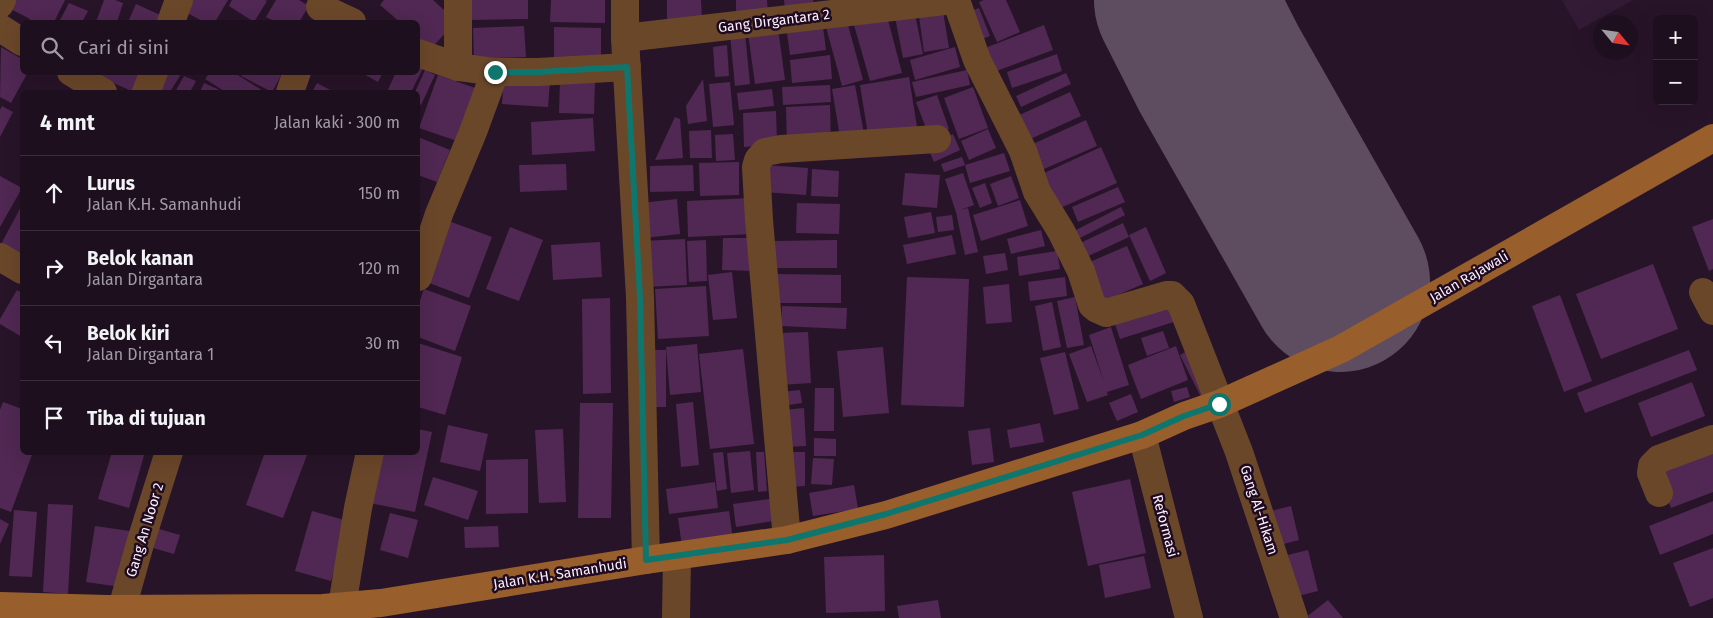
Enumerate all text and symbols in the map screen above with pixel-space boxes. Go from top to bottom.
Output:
street label: Gang Dirgantara 2 [717,6,831,36]
north arrow [1593,15,1638,60]
map controls [1653,15,1698,105]
button: + [1653,15,1698,60]
search box [20,20,420,75]
icon: search [38,34,66,62]
text: Cari di sini [78,36,169,59]
button: − [1653,60,1698,105]
route end [484,61,507,84]
text: 4 mnt [40,110,95,136]
text: Jalan kaki · 300 m [274,113,400,132]
text: Lurus [87,172,135,195]
icon: ahead [40,179,68,207]
text: 150 m [358,184,400,203]
text: Jalan K.H. Samanhudi [87,195,242,214]
text: Belok kanan [87,247,194,270]
street label: Jalan Rajawali [1427,248,1511,306]
icon: right [40,254,68,282]
text: 120 m [358,259,400,278]
text: Jalan Dirgantara [87,270,203,289]
text: Belok kiri [87,322,170,345]
icon: left [40,329,68,357]
text: 30 m [365,334,400,353]
text: Jalan Dirgantara 1 [87,345,214,364]
route start [1208,393,1231,416]
icon: arrive [40,404,68,432]
text: Tiba di tujuan [87,407,206,430]
street label: Gang Al-Hikam [1236,463,1282,557]
street label: Gang An Noor 2 [123,481,167,579]
street label: Reformasi [1149,493,1181,559]
street label: Jalan K.H. Samanhudi [492,555,628,593]

